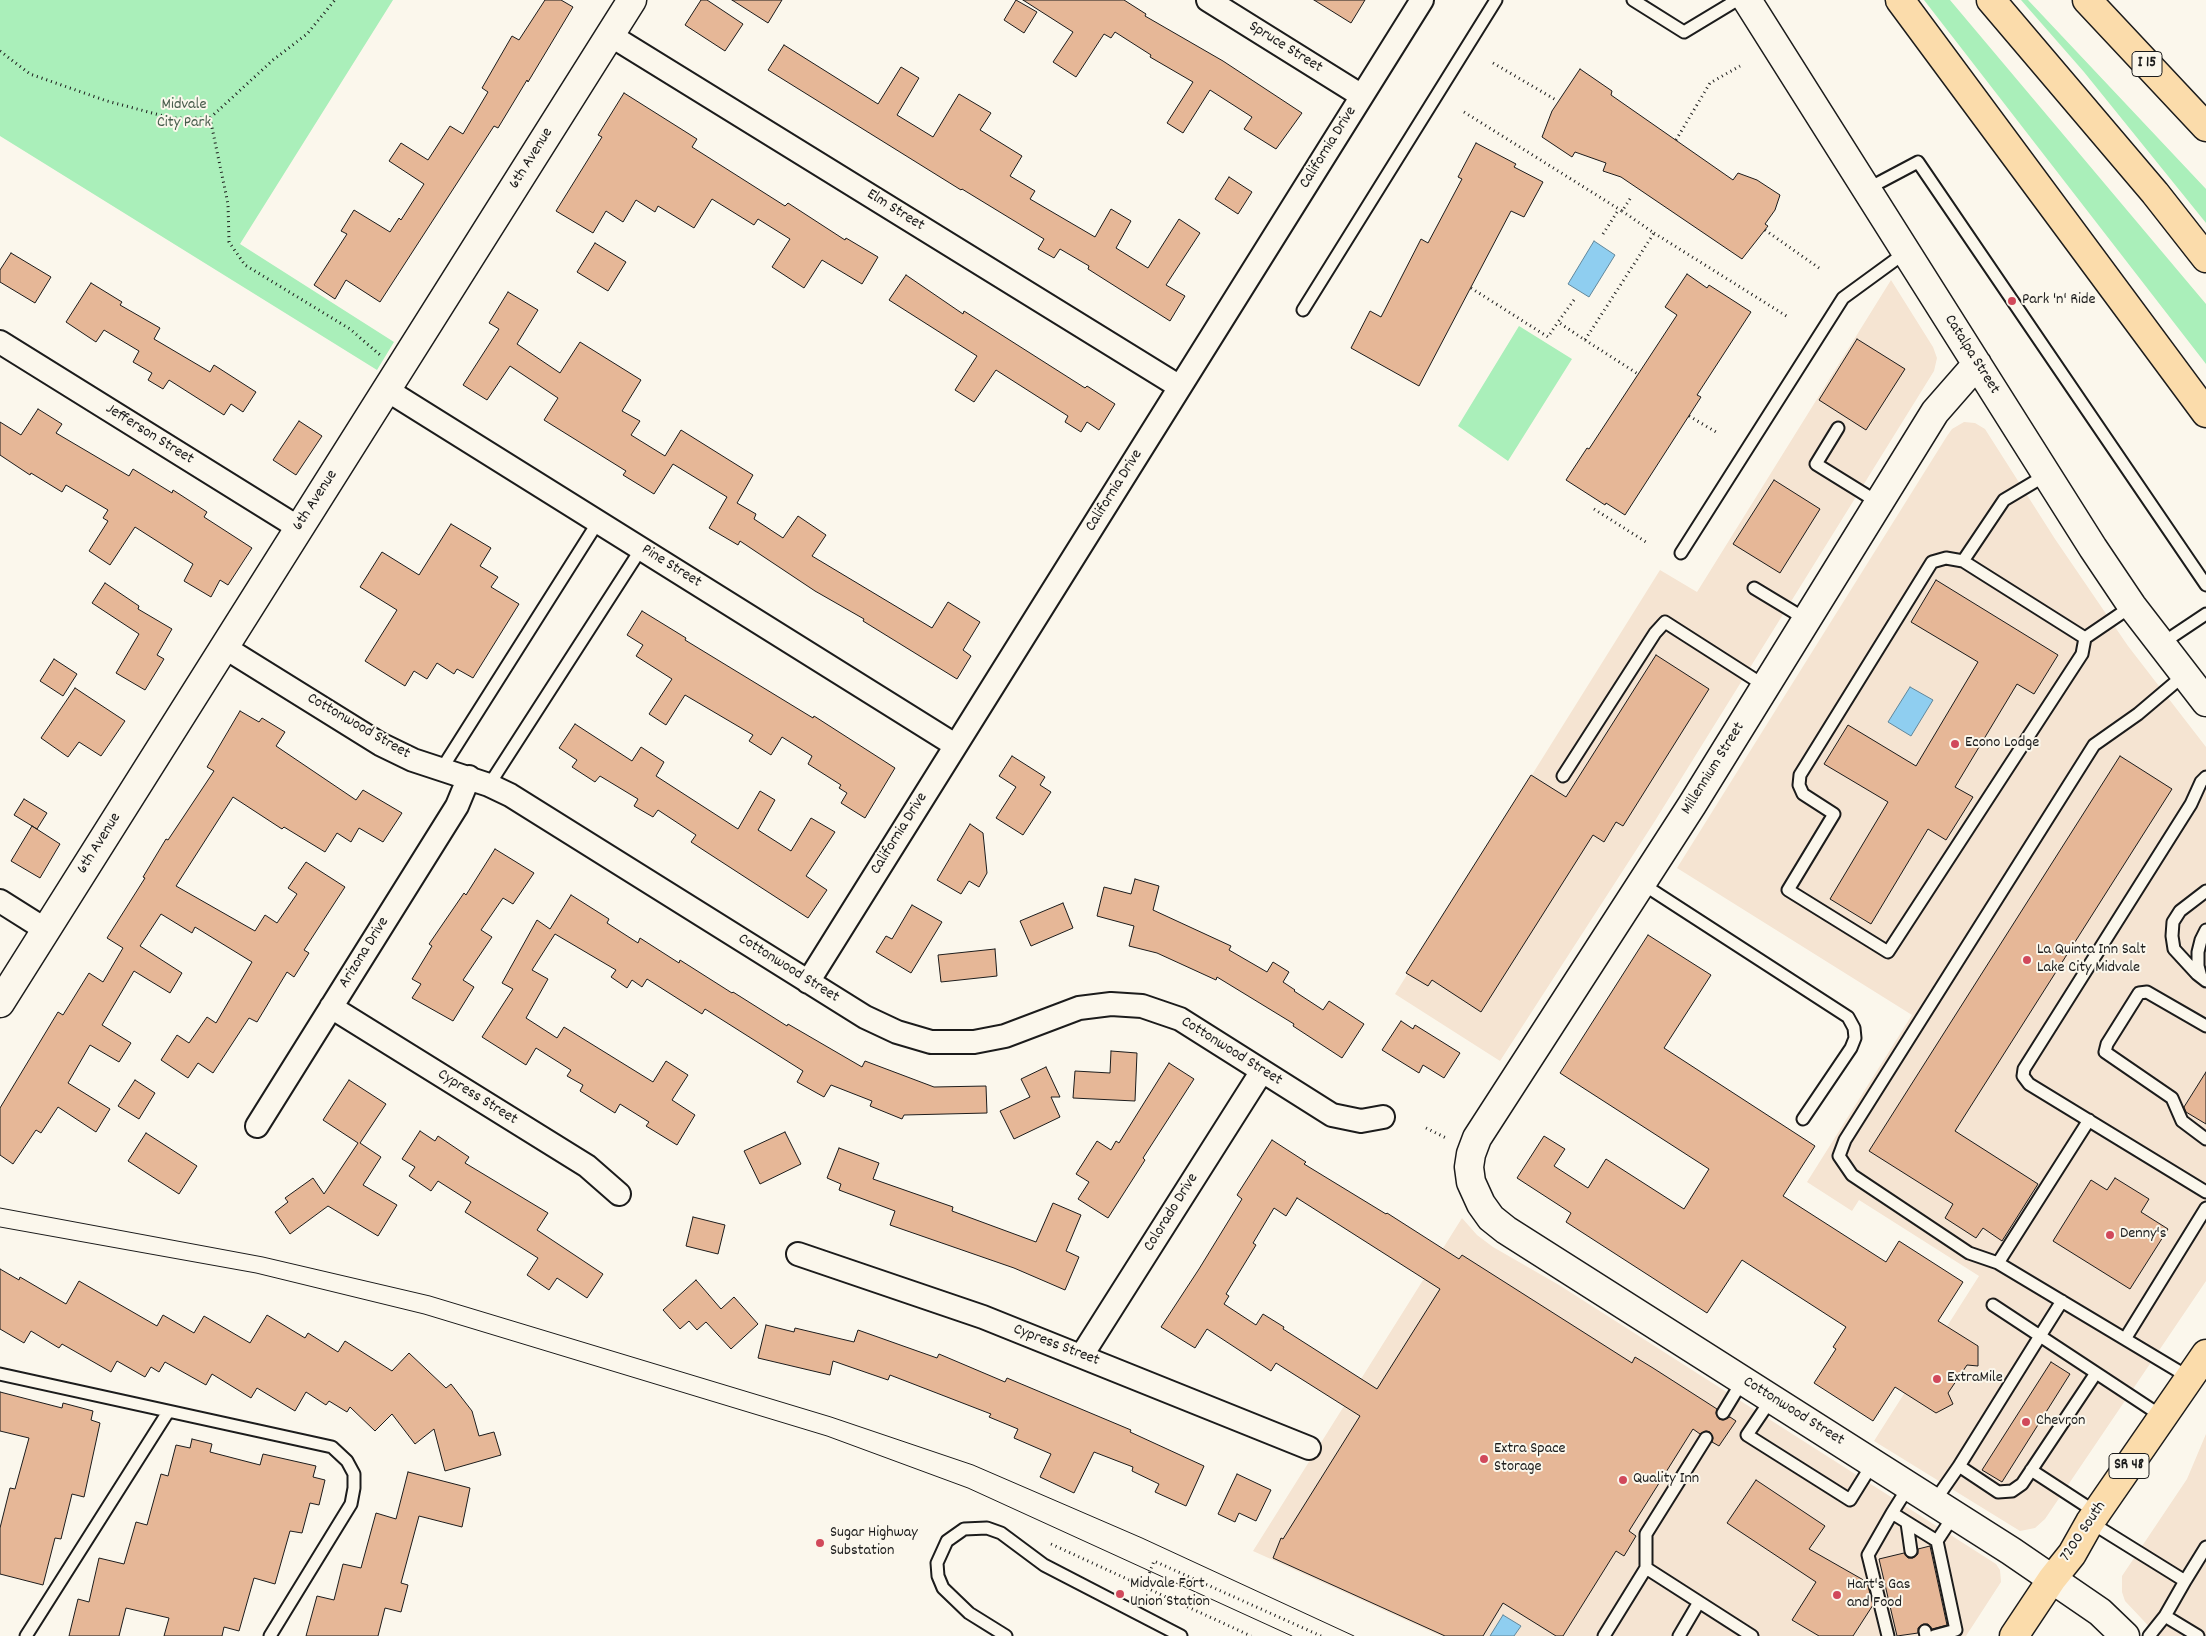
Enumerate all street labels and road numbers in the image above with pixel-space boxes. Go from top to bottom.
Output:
street label: Spruce Street [1245,18,1325,78]
road number: I 15 [2132,52,2162,76]
street label: California Drive [1296,103,1362,193]
street label: 6th Avenue [506,125,558,193]
street label: Elm Street [863,186,927,236]
street label: Catalpa Street [1939,312,2003,398]
street label: Jefferson Street [101,400,197,470]
street label: California Drive [1082,446,1148,536]
street label: 6th Avenue [289,467,343,535]
street label: Pine Street [637,541,705,593]
street label: Cottonwood Street [303,690,413,764]
street label: Millennium Street [1678,719,1750,819]
street label: California Drive [867,789,933,879]
street label: 6th Avenue [74,810,126,878]
street label: Arizona Drive [336,914,394,992]
street label: Cottonwood Street [734,930,842,1008]
street label: Cottonwood Street [1177,1013,1285,1091]
street label: Cypress Street [433,1066,521,1130]
street label: Colorado Drive [1140,1170,1204,1256]
street label: Cypress Street [1010,1321,1102,1371]
street label: Cottonwood Street [1739,1373,1847,1451]
road number: SR 48 [2109,1454,2149,1478]
street label: 7200 South [2057,1498,2111,1566]

